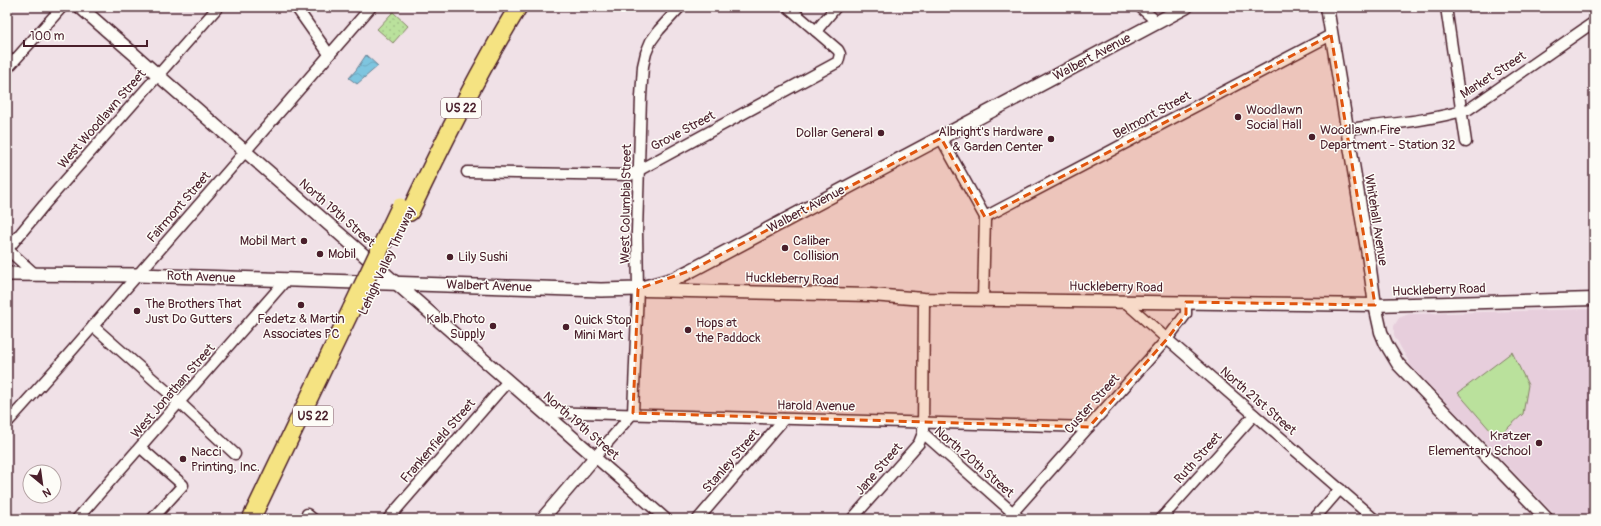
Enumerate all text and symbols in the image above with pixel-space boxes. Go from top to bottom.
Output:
scale bar [24,22,147,48]
text: 100 m [30,29,65,44]
street label: Walbert Avenue [1050,30,1134,84]
street label: Market Street [1457,47,1530,102]
street label: West Woodlawn Street [55,66,150,172]
street label: Belmont Street [1110,87,1194,142]
road number: US 22 [441,98,481,118]
place label: Woodlawn Social Hall [1246,102,1303,133]
street label: Grove Street [648,107,718,155]
marker: Woodlawn Social Hall [1233,112,1243,122]
place label: Woodlawn Fire Department - Station 32 [1320,122,1456,153]
place label: Albright's Hardware & Garden Center [938,124,1044,155]
place label: Dollar General [796,125,873,141]
marker: Dollar General [876,128,886,138]
marker: Woodlawn Fire Department - Station 32 [1307,132,1317,142]
marker: Albright's Hardware & Garden Center [1046,134,1056,144]
street label: West Columbia Street [617,143,635,264]
street label: Fairmont Street [144,168,215,246]
street label: Whitehall Avenue [1361,173,1391,267]
street label: North 19th Street [296,176,379,251]
street label: Walbert Avenue [764,182,848,236]
street label: Lehigh Valley Thruway [355,204,419,318]
place label: Mobil Mart [240,233,297,249]
place label: Caliber Collision [793,233,839,264]
marker: Mobil Mart [299,236,309,246]
marker: Caliber Collision [780,243,790,253]
place label: Mobil [328,246,356,262]
marker: Mobil [315,249,325,259]
place label: Lily Sushi [458,249,508,265]
marker: Lily Sushi [445,252,455,262]
street label: Roth Avenue [166,268,236,286]
street label: Huckleberry Road [745,269,839,289]
street label: Walbert Avenue [446,277,533,296]
street label: Huckleberry Road [1069,278,1163,296]
street label: Huckleberry Road [1392,280,1486,300]
place label: The Brothers That Just Do Gutters [145,296,242,327]
marker: Fedetz & Martin Associates PC [296,300,306,310]
marker: The Brothers That Just Do Gutters [132,306,142,316]
place label: Fedetz & Martin Associates PC [257,311,345,342]
place label: Kalb Photo Supply [426,311,485,342]
place label: Quick Stop Mini Mart [574,312,632,343]
place label: Hops at the Paddock [695,315,761,346]
marker: Kalb Photo Supply [488,321,498,331]
marker: Quick Stop Mini Mart [561,322,571,332]
marker: Hops at the Paddock [683,325,693,335]
street label: West Jonathan Street [128,340,219,441]
street label: North 21st Street [1217,363,1300,439]
street label: Custer Street [1061,370,1123,437]
street label: North 19th Street [540,389,623,464]
street label: Frankenfield Street [397,395,479,486]
street label: Harold Avenue [777,397,856,415]
road number: US 22 [293,406,333,426]
street label: North 20th Street [931,423,1018,501]
street label: Stanley Street [699,425,763,496]
street label: Ruth Street [1171,428,1226,487]
place label: Kratzer Elementary School [1428,428,1531,459]
marker: Kratzer Elementary School [1534,438,1544,448]
street label: Jane Street [852,439,906,498]
place label: Nacci Printing, Inc. [191,444,260,475]
marker: Nacci Printing, Inc. [178,454,188,464]
north arrow [22,464,62,504]
text: N [40,485,53,500]

